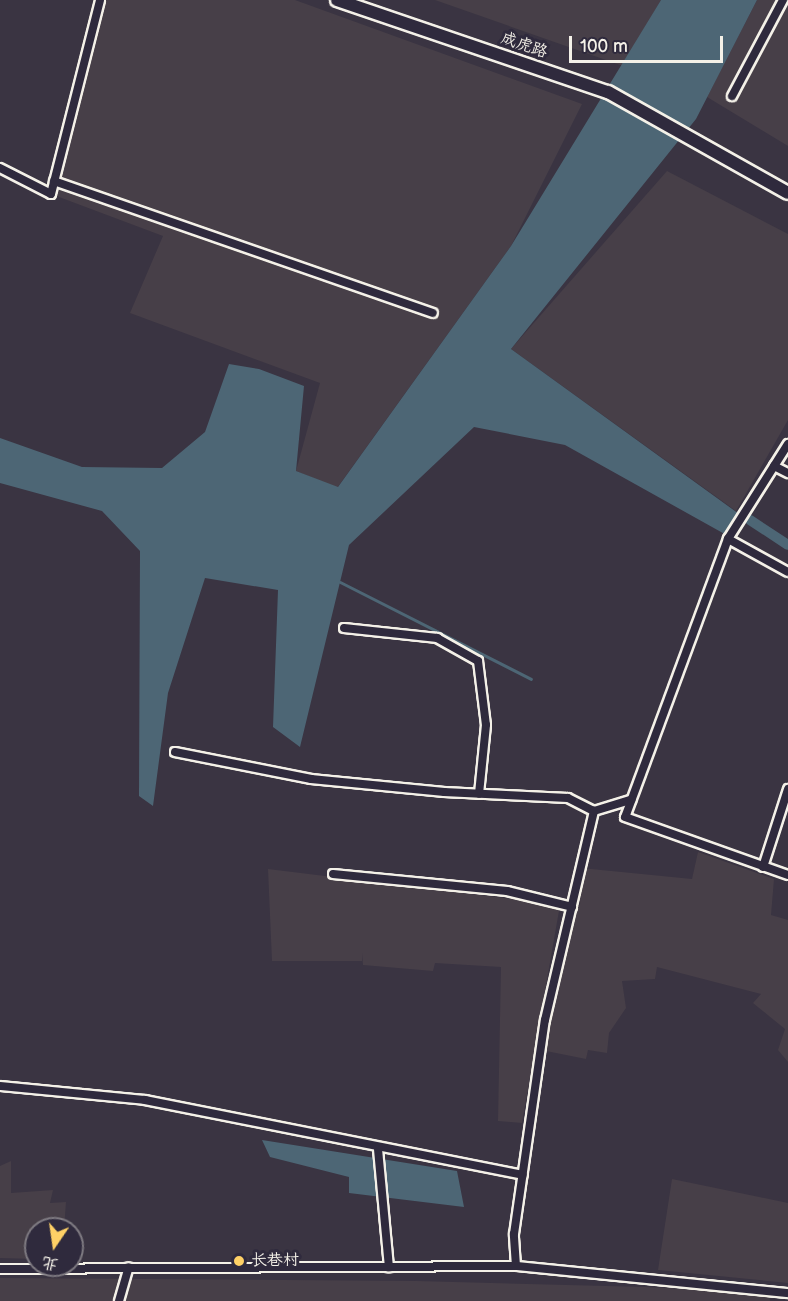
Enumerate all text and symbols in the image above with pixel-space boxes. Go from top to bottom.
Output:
scale bar [572,24,726,62]
street label: 成虎路 [498,29,550,63]
text: 100 m [580,36,628,57]
north arrow [24,1217,84,1277]
place label: 长巷村 [251,1251,299,1271]
text: 北 [40,1252,60,1274]
marker: 长巷村 [232,1254,246,1268]

